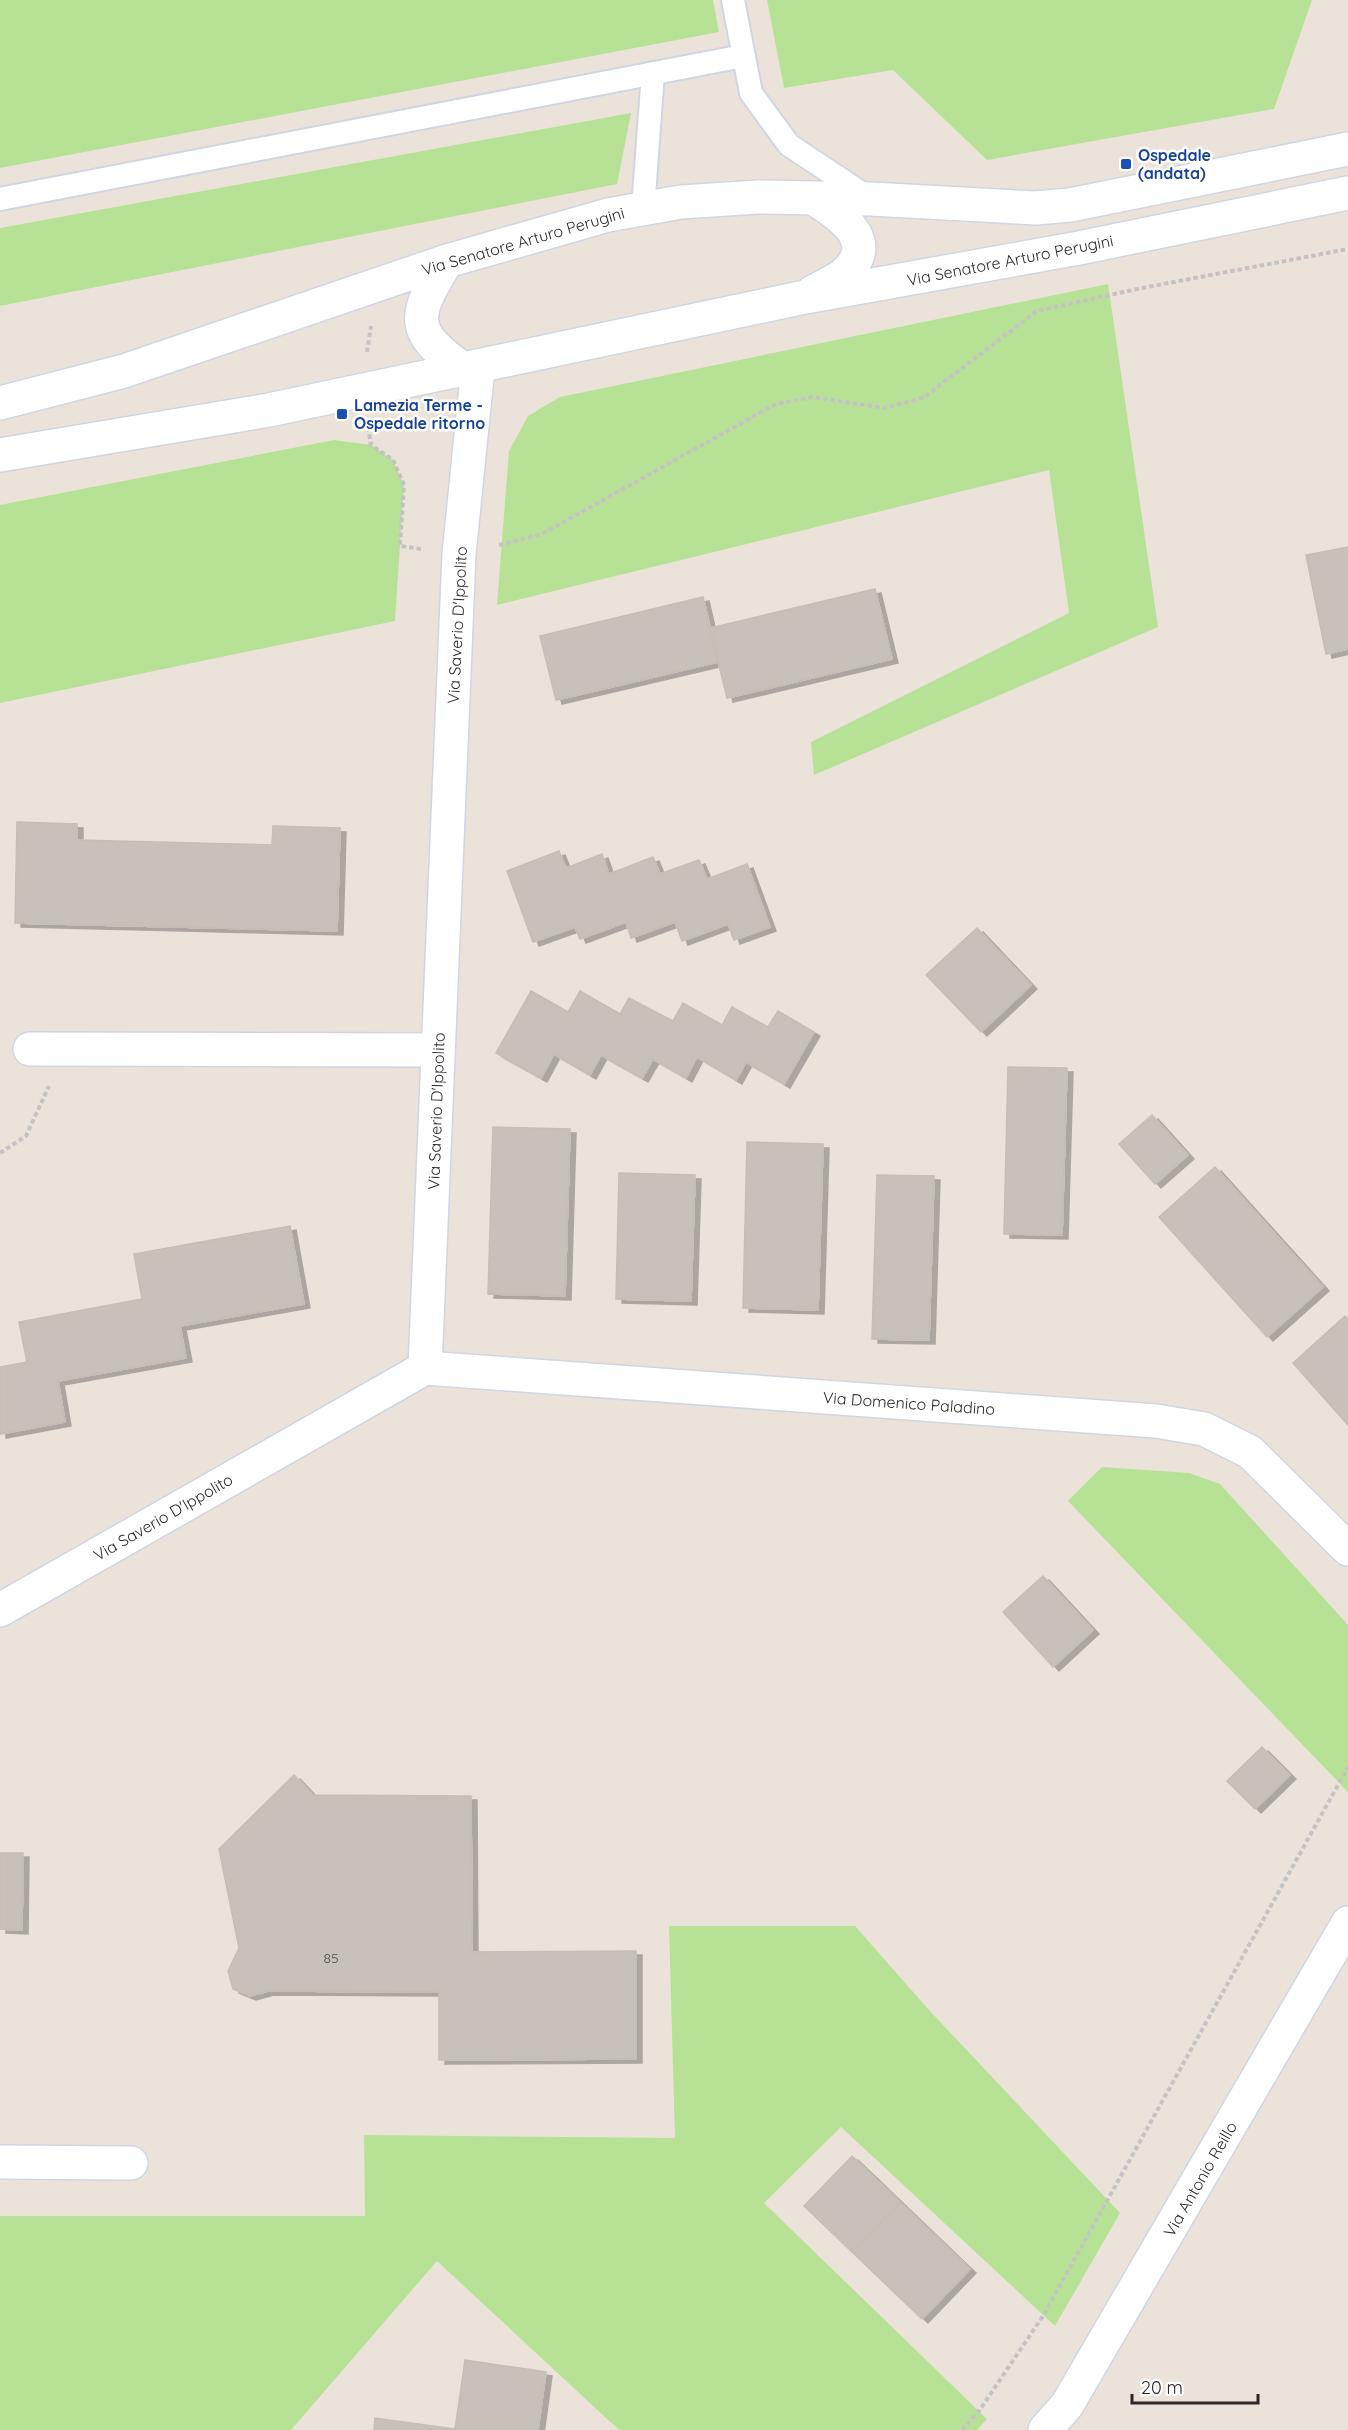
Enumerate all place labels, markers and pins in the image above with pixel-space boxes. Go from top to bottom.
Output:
place label: Ospedale (andata) [1138,145,1211,183]
marker: Ospedale (andata) [1119,157,1133,171]
place label: Lamezia Terme - Ospedale ritorno [354,395,485,433]
marker: Lamezia Terme - Ospedale ritorno [335,407,349,421]

